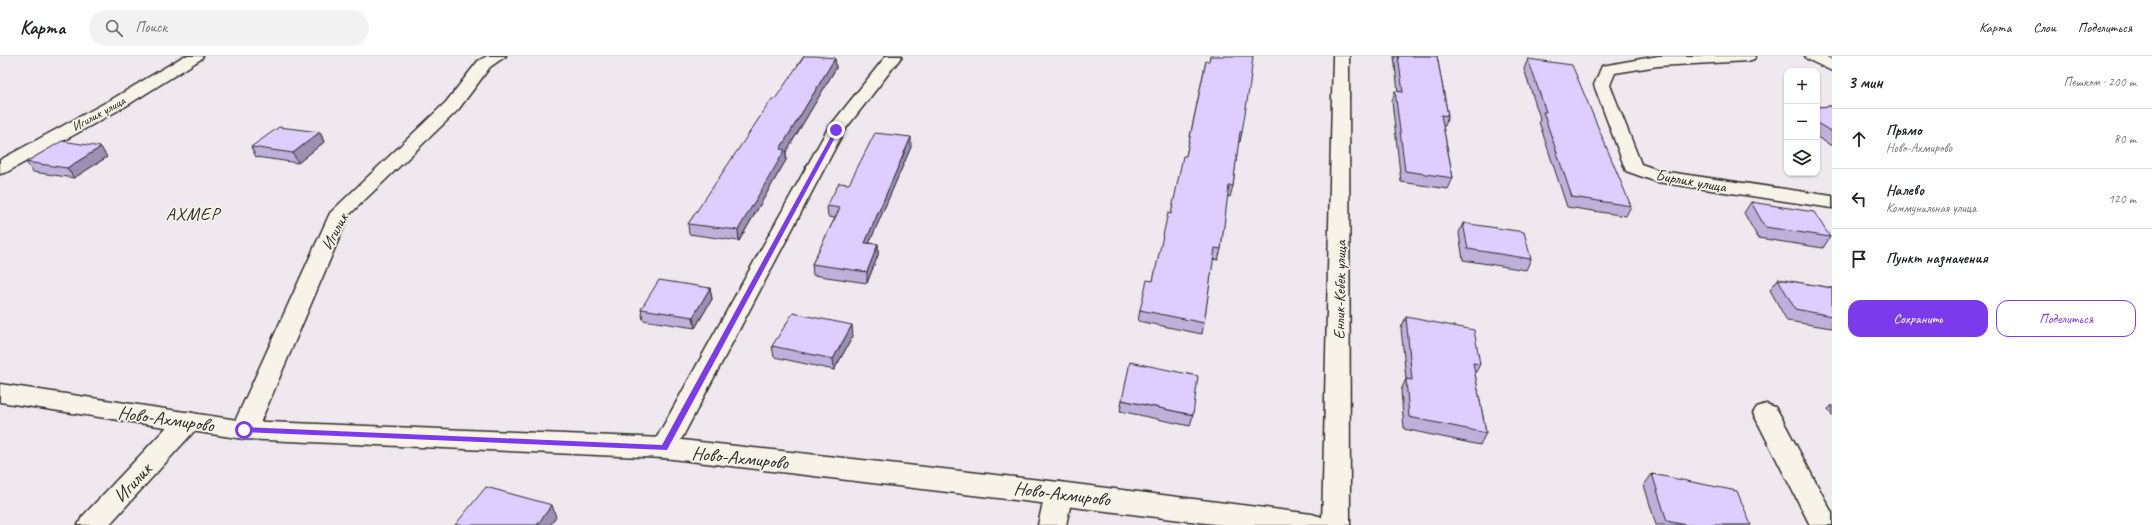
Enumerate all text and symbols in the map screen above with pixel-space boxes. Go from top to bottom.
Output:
search box [89,10,369,46]
text: Карта [20,16,65,40]
icon: search [103,17,125,39]
text: Поиск [135,18,167,37]
text: Карта [1979,19,2011,36]
text: Слои [2033,19,2056,36]
text: Поделиться [2078,19,2132,36]
map controls [1784,68,1820,176]
button: + [1784,68,1820,104]
text: 3 мин [1848,72,1883,93]
text: Пешком · 200 m [2063,74,2136,90]
street label: Игилик улица [69,92,129,135]
button: − [1784,104,1820,140]
route end [827,121,845,139]
text: Прямо [1886,121,1922,140]
icon: ahead [1848,128,1870,150]
text: 80 m [2114,131,2136,147]
button: layers [1784,140,1820,176]
text: Ново-Ахмирово [1886,140,1952,156]
street label: Бирлик улица [1654,165,1729,197]
text: Налево [1886,181,1924,200]
icon: left [1848,188,1870,210]
text: 120 m [2108,191,2136,207]
text: Коммунальная улица [1886,200,1976,216]
district label: АХМЕР [166,203,222,225]
street label: Игилик [317,209,353,253]
street label: Енлик-Кебек улица [1329,239,1351,340]
icon: arrive [1848,248,1870,270]
text: Пункт назначения [1886,249,1988,268]
button: Сохранить [1848,300,1988,337]
button: Поделиться [1996,300,2136,337]
street label: Ново-Ахмирово [116,400,217,438]
route start [235,421,253,439]
street label: Ново-Ахмирово [691,441,791,475]
street label: Игилик [108,457,158,508]
street label: Ново-Ахмирово [1012,476,1113,512]

